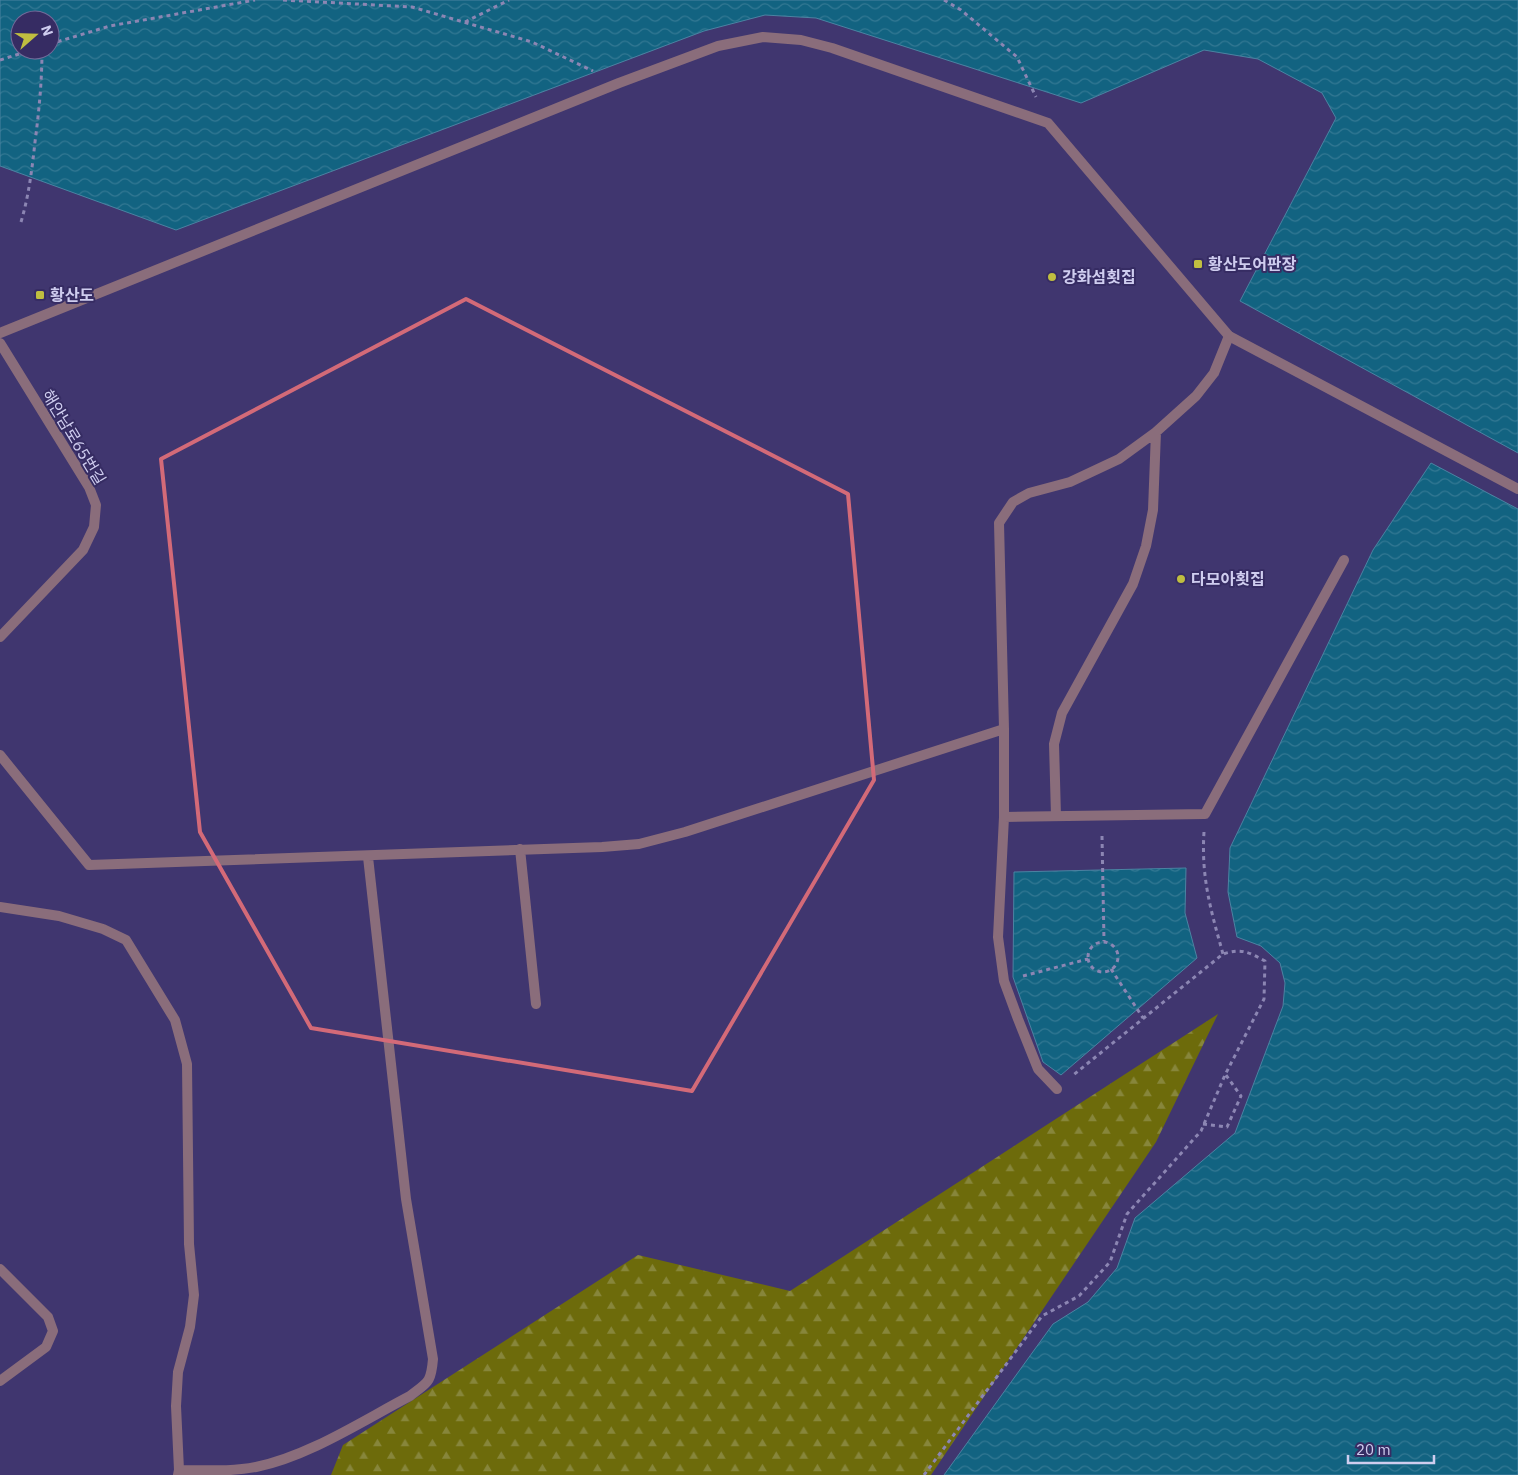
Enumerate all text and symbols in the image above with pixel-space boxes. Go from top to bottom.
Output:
north arrow [10,10,60,60]
text: N [37,23,57,38]
place label: 황산도어판장 [1208,254,1297,274]
marker: 황산도어판장 [1192,258,1204,270]
place label: 강화섬횟집 [1062,267,1136,287]
marker: 강화섬횟집 [1046,271,1058,283]
place label: 황산도 [50,285,94,305]
marker: 황산도 [34,289,46,301]
street label: 해안남로65번길 [38,386,110,488]
place label: 다모아횟집 [1191,569,1265,589]
marker: 다모아횟집 [1175,573,1187,585]
scale bar [1348,1432,1434,1464]
text: 20 m [1356,1440,1391,1459]

